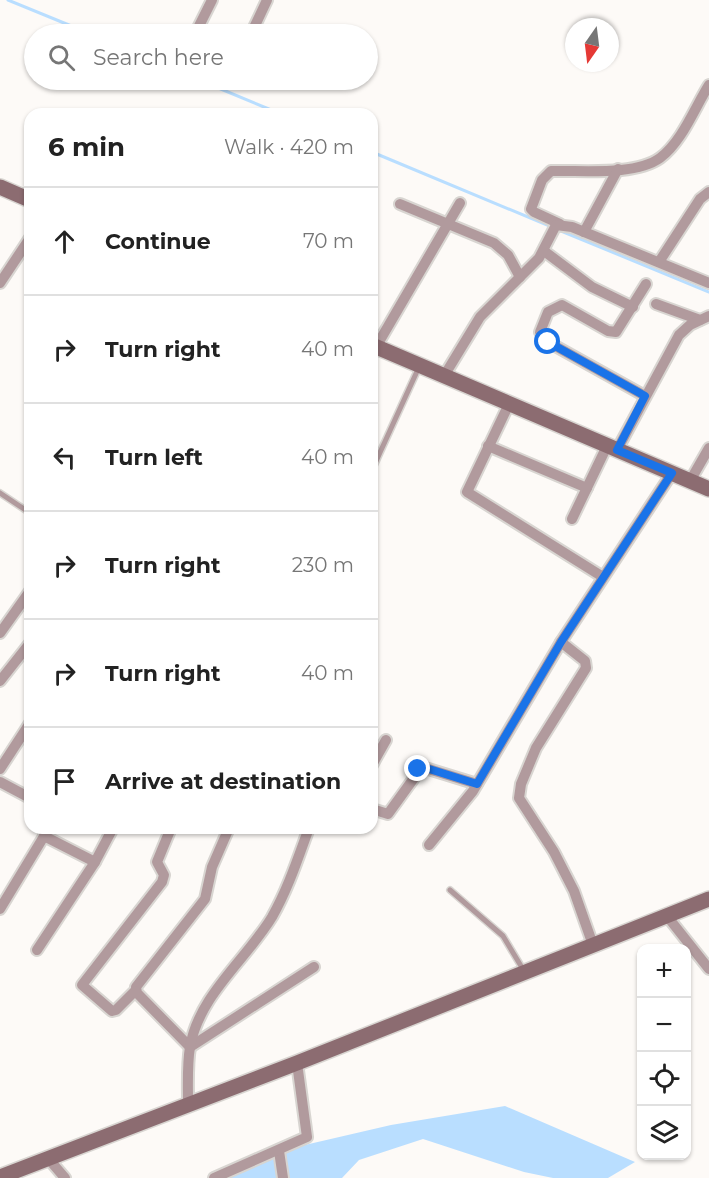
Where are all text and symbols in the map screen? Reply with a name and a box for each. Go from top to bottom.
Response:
north arrow [565,18,619,72]
search box [24,24,378,90]
icon: search [45,41,78,74]
text: Search here [93,44,224,71]
text: 6 min [48,131,125,163]
text: Walk · 420 m [224,135,354,159]
icon: ahead [48,225,81,258]
text: Continue [105,228,211,255]
text: 70 m [303,229,354,253]
route start [534,328,560,354]
icon: right [48,333,81,366]
text: Turn right [105,336,220,363]
text: 40 m [301,337,354,361]
icon: left [48,441,81,474]
text: Turn left [105,444,203,471]
text: 40 m [301,445,354,469]
icon: right [48,549,81,582]
text: Turn right [105,552,220,579]
text: 230 m [292,553,354,577]
icon: right [48,657,81,690]
text: Turn right [105,660,220,687]
text: 40 m [301,661,354,685]
route end [404,755,430,781]
icon: arrive [48,765,81,798]
text: Arrive at destination [105,768,341,795]
map controls [637,944,691,1160]
button: + [637,944,691,998]
button: − [637,998,691,1052]
button: locate [637,1052,691,1106]
button: layers [637,1106,691,1160]

